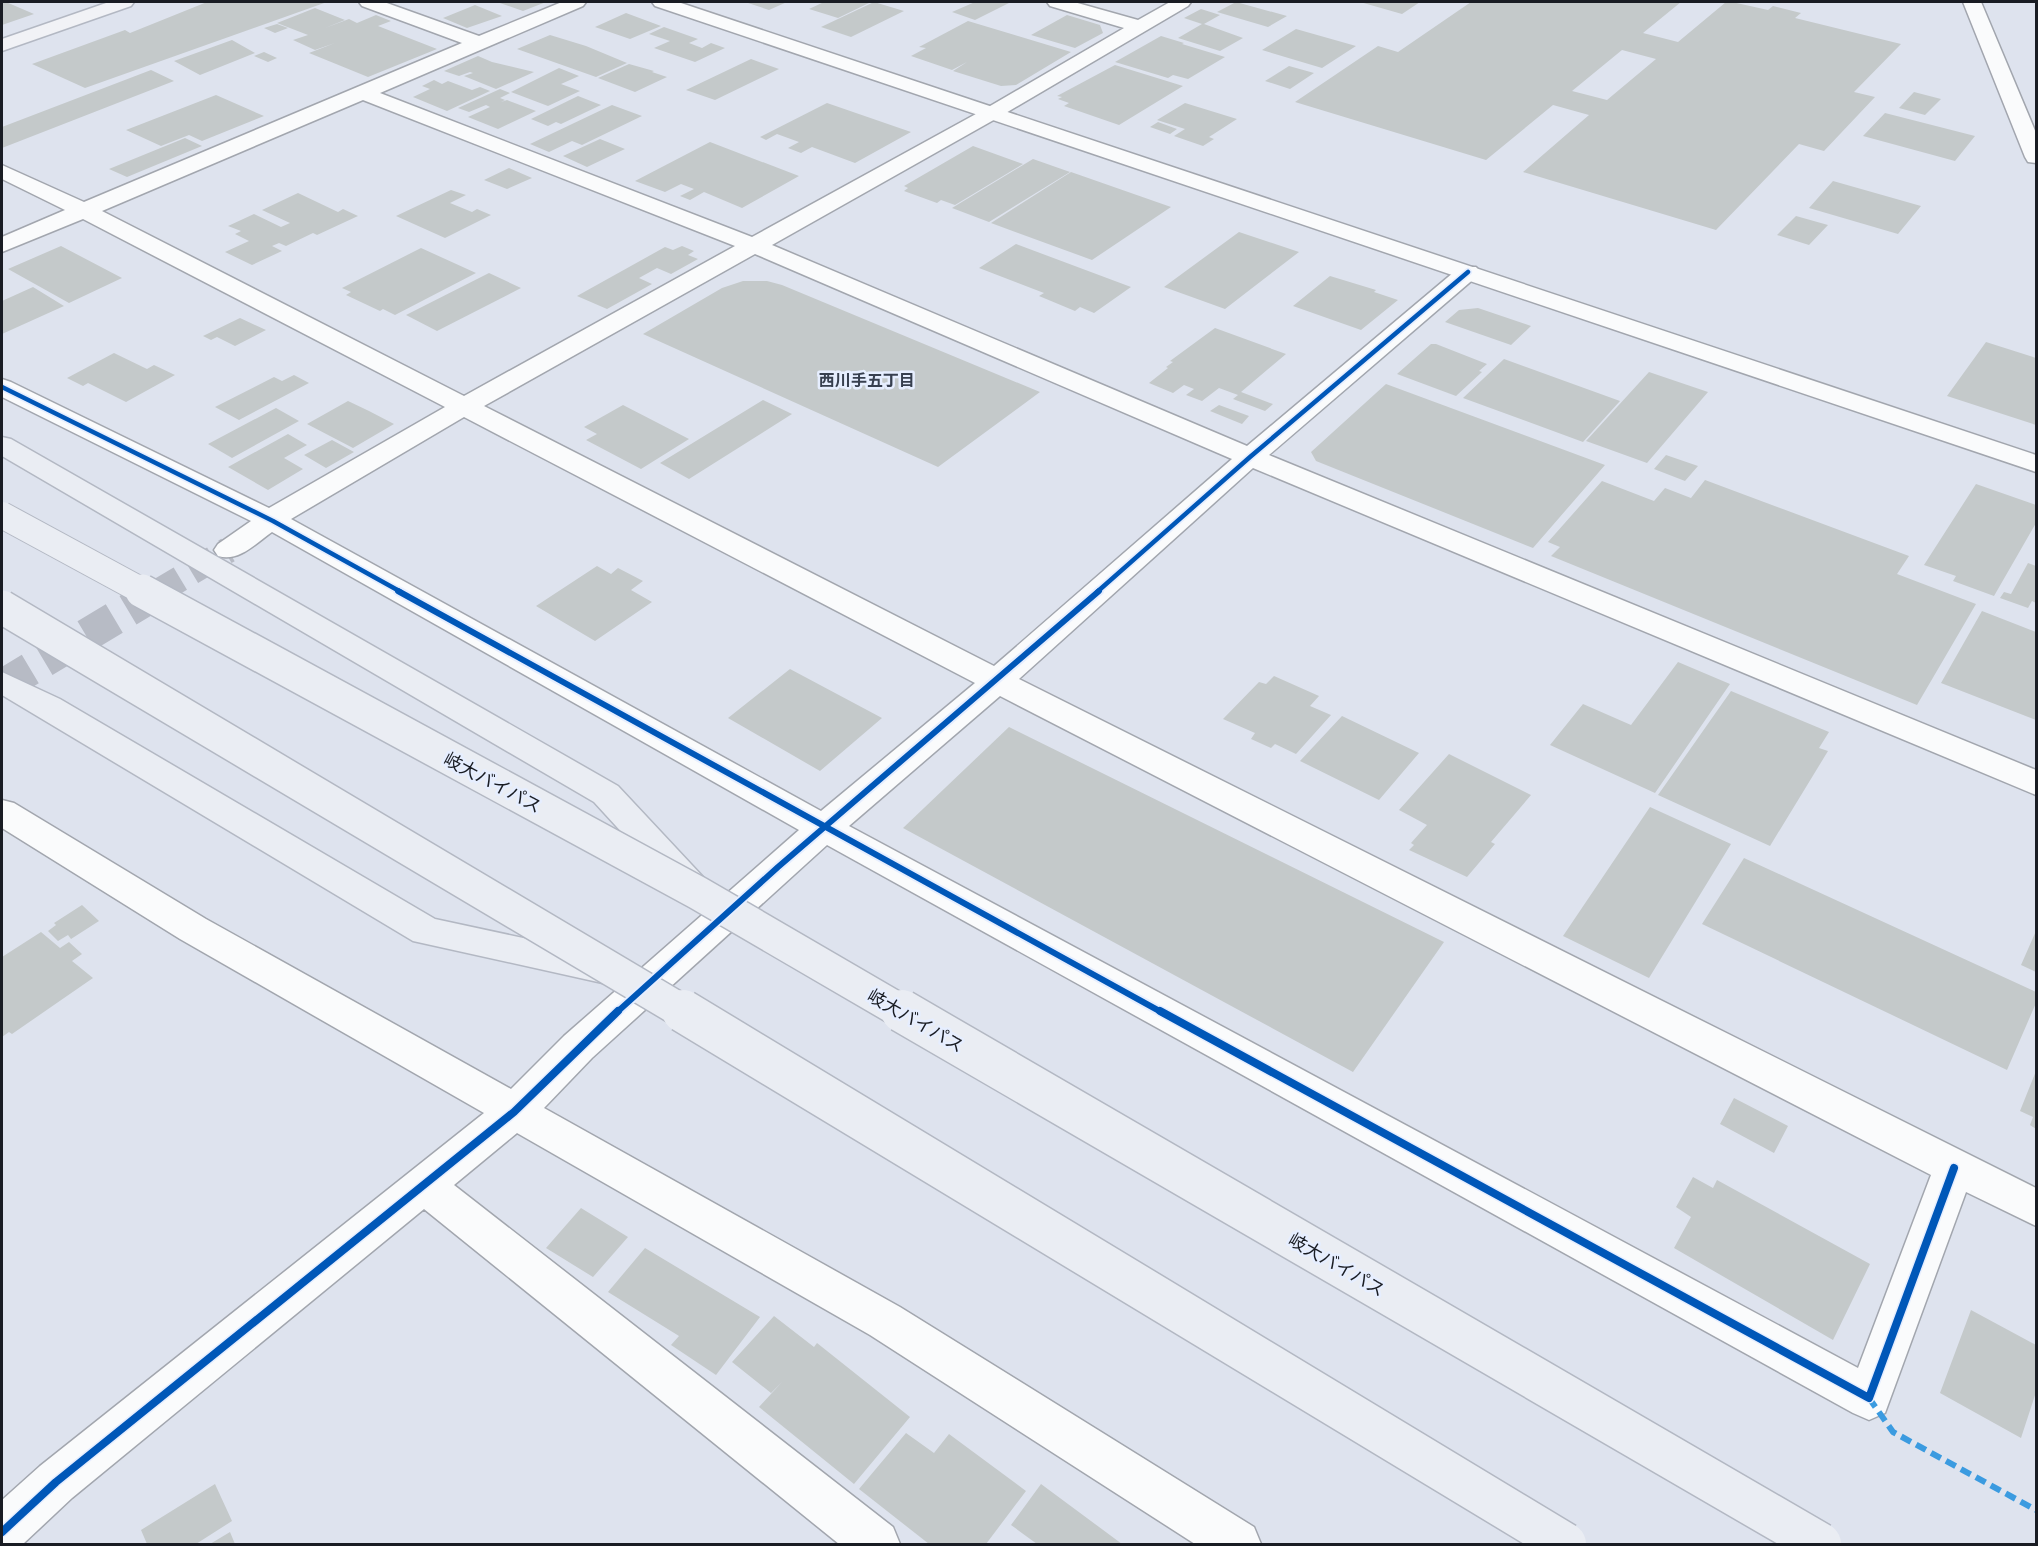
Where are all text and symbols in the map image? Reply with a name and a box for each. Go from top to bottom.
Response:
district label: 西川手五丁目 [819,370,915,389]
street label: 岐大バイパス [440,747,546,817]
street label: 岐大バイパス [864,984,968,1056]
street label: 岐大バイパス [1285,1228,1389,1300]

